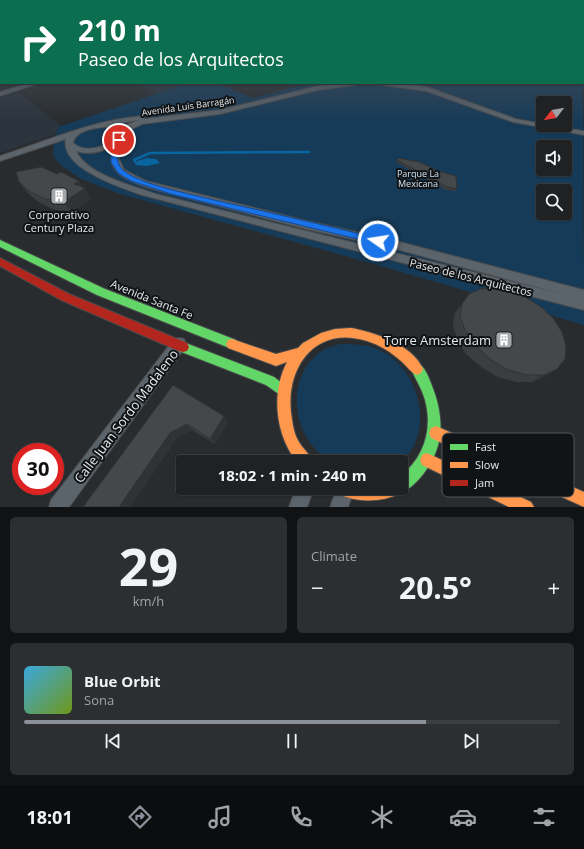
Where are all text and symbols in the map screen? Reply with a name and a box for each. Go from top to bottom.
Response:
text: 210 m [78,11,161,49]
icon: right [12,16,64,68]
text: Paseo de los Arquitectos [78,47,284,71]
street label: Avenida Luis Barragán [141,93,235,119]
north arrow [536,96,572,132]
map controls [536,96,572,220]
pin [102,123,136,157]
icon: arrive [108,129,130,151]
button: sound [536,140,572,176]
park label: Parque La Mexicana [397,167,439,190]
button: search [536,184,572,220]
building icon: Corporativo Century Plaza [49,186,69,206]
place label: Corporativo Century Plaza [24,207,94,235]
position arrow [357,220,399,262]
street label: Paseo de los Arquitectos [408,255,534,299]
street label: Avenida Santa Fe [109,276,195,322]
building icon: Torre Amsterdam [494,330,514,350]
place label: Torre Amsterdam [384,331,491,349]
street label: Calle Juan Sordo Madaleno [70,346,182,486]
legend [442,433,574,497]
text: Fast [475,439,496,454]
speed limit sign: 30 [12,443,64,495]
text: Slow [475,457,499,472]
text: 18:02 · 1 min · 240 m [218,465,366,485]
text: Jam [474,475,494,490]
text: 29 [119,530,178,601]
text: Climate [311,547,357,565]
text: 20.5° [399,567,472,608]
text: − [311,572,324,602]
text: + [547,572,560,602]
text: km/h [133,592,164,610]
text: Blue Orbit [84,671,161,691]
text: Sona [84,691,114,709]
icon: previous [102,730,124,752]
icon: pause [281,730,303,752]
icon: next [460,730,482,752]
icon: directions [126,803,154,831]
icon: music [206,803,234,831]
icon: phone [287,803,315,831]
icon: climate [368,803,396,831]
icon: car [449,803,477,831]
icon: filters [530,803,558,831]
text: 18:01 [26,805,73,829]

